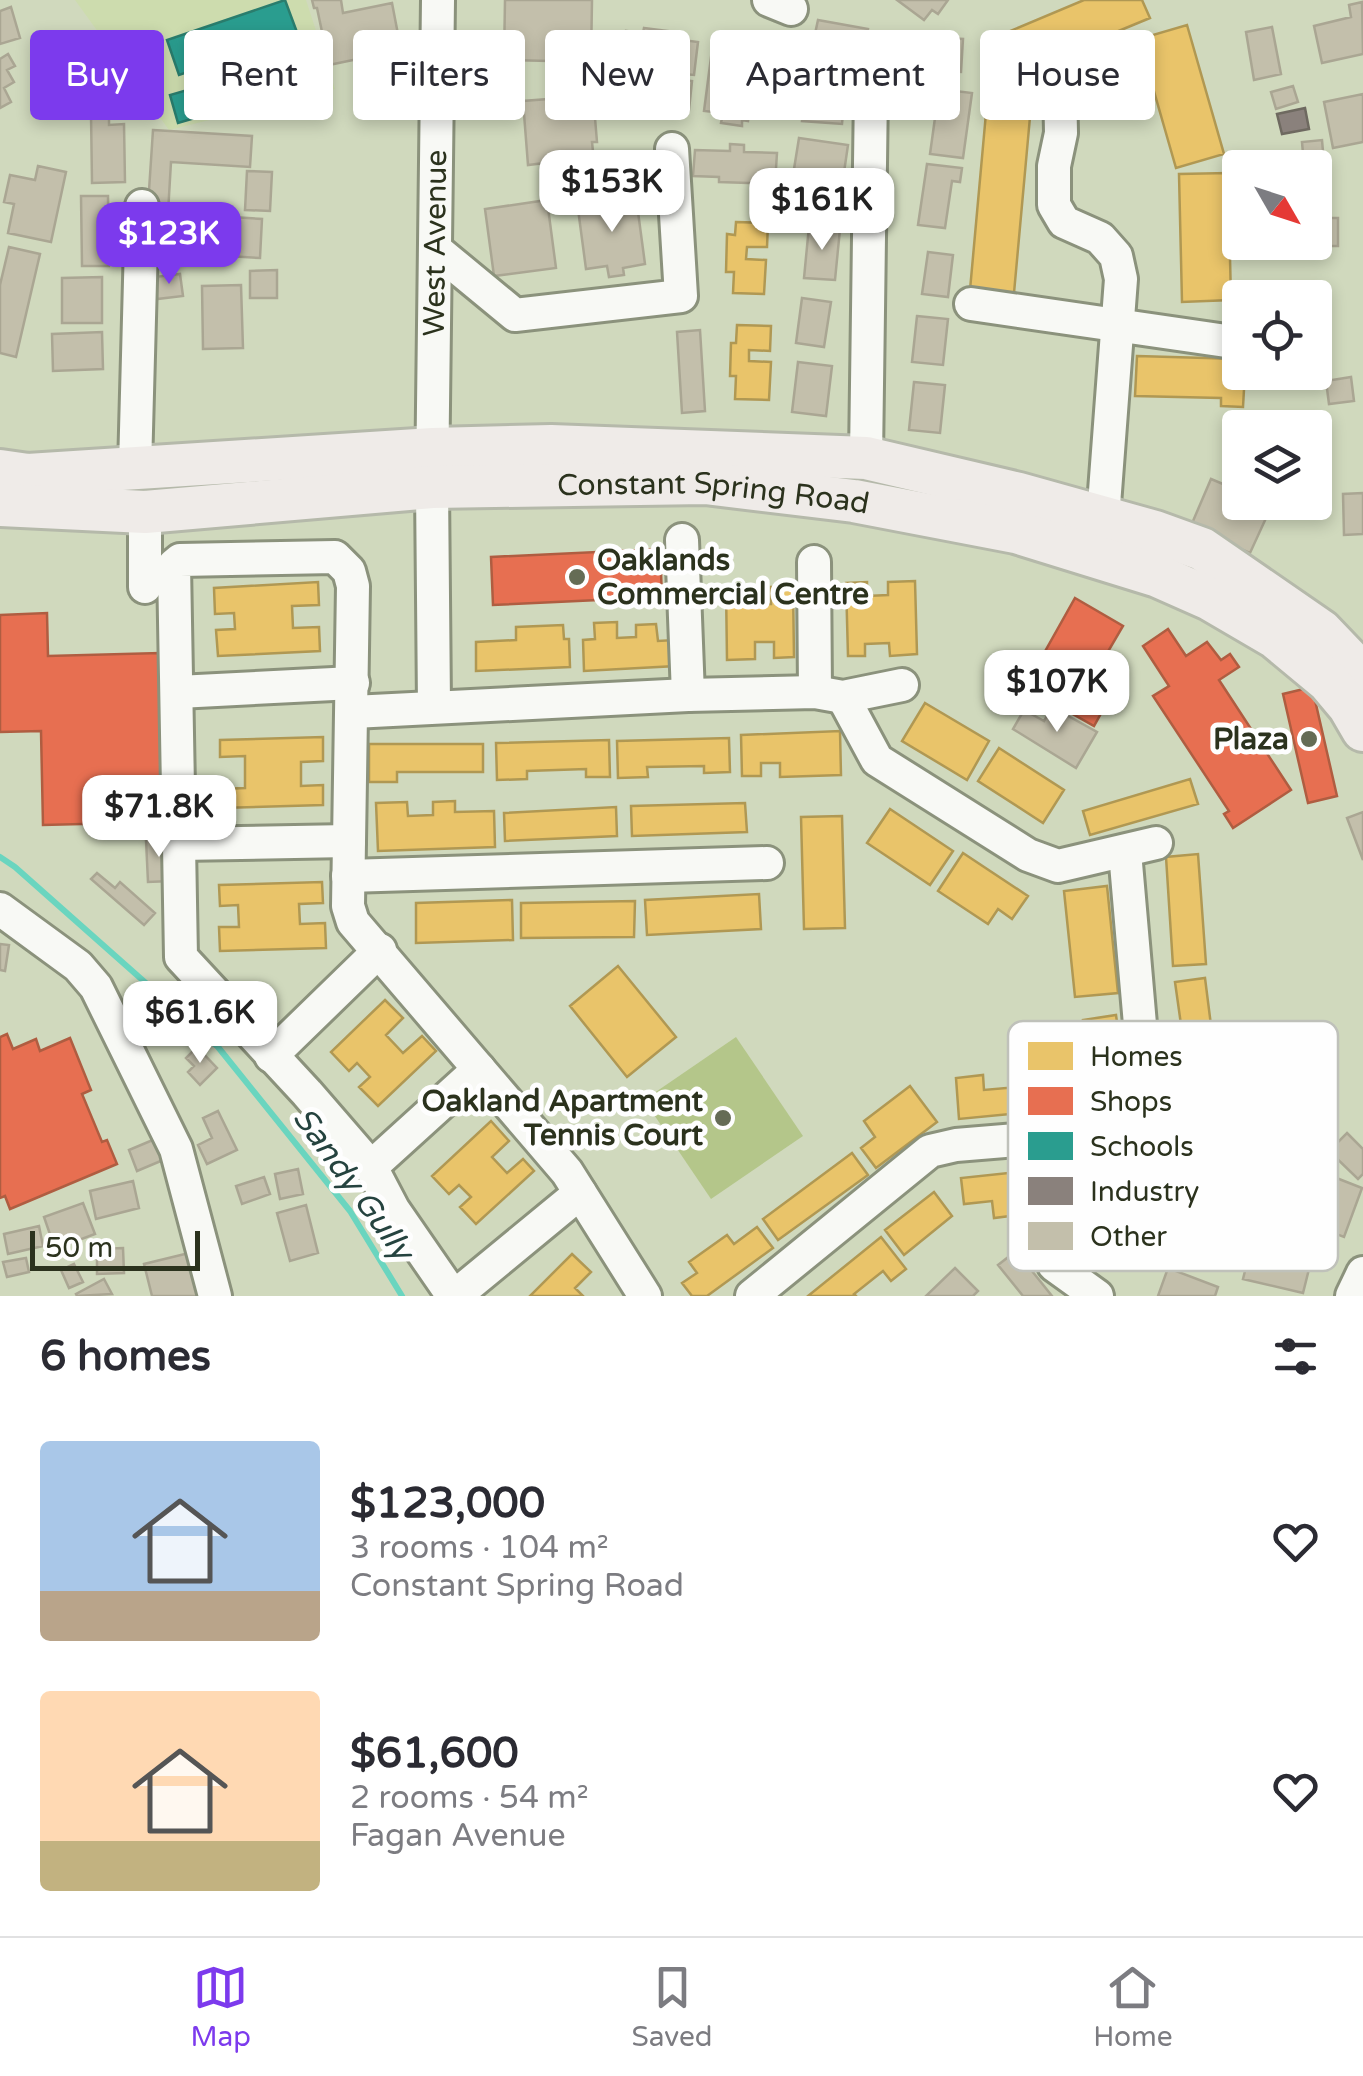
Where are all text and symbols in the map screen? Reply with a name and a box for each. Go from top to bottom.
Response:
chip: Buy [30,30,164,120]
chip: Rent [184,30,333,120]
chip: Filters [353,30,525,120]
chip: New [545,30,690,120]
chip: Apartment [710,30,960,120]
chip: House [980,30,1155,120]
street label: West Avenue [415,149,455,337]
pin: $153K [542,150,682,235]
north arrow [1222,150,1332,260]
map controls [1222,150,1332,520]
text: $153K [561,163,663,201]
pin: $161K [752,168,892,253]
text: $161K [771,181,873,219]
pin: $123K [99,202,239,287]
text: $123K [118,215,220,253]
button: locate [1222,280,1332,390]
button: layers [1222,410,1332,520]
street label: Constant Spring Road [557,464,873,522]
place label: Oaklands Commercial Centre [597,542,869,613]
marker: Oaklands Commercial Centre [566,566,588,588]
pin: $107K [987,650,1127,735]
text: $107K [1006,663,1108,701]
place label: Plaza [1213,721,1289,758]
marker: Plaza [1298,728,1320,750]
pin: $71.8K [78,775,240,860]
text: $71.8K [104,788,214,826]
pin: $61.6K [119,981,281,1066]
text: $61.6K [145,994,255,1032]
legend [1008,1021,1338,1271]
text: Homes [1090,1040,1183,1074]
place label: Oakland Apartment Tennis Court [422,1083,704,1154]
text: Shops [1090,1085,1172,1119]
water label: Sandy Gully [285,1100,423,1271]
marker: Oakland Apartment Tennis Court [712,1107,734,1129]
text: Schools [1090,1130,1194,1164]
text: Industry [1090,1175,1199,1209]
text: Other [1090,1220,1167,1254]
scale bar [30,1226,200,1270]
text: 50 m [45,1231,113,1265]
icon: filters [1268,1329,1323,1384]
text: 6 homes [40,1331,211,1382]
text: $123,000 [350,1478,545,1529]
icon: home [120,1481,240,1601]
icon: heart [1268,1514,1323,1569]
text: 3 rooms · 104 m² [350,1529,609,1567]
text: Constant Spring Road [350,1567,684,1605]
text: $61,600 [350,1728,519,1779]
icon: home [120,1731,240,1851]
icon: heart [1268,1764,1323,1819]
text: 2 rooms · 54 m² [350,1779,589,1817]
text: Fagan Avenue [350,1817,566,1855]
tab: Map [190,1960,251,2054]
tab: Saved [632,1960,713,2054]
tab: Home [1093,1960,1173,2054]

